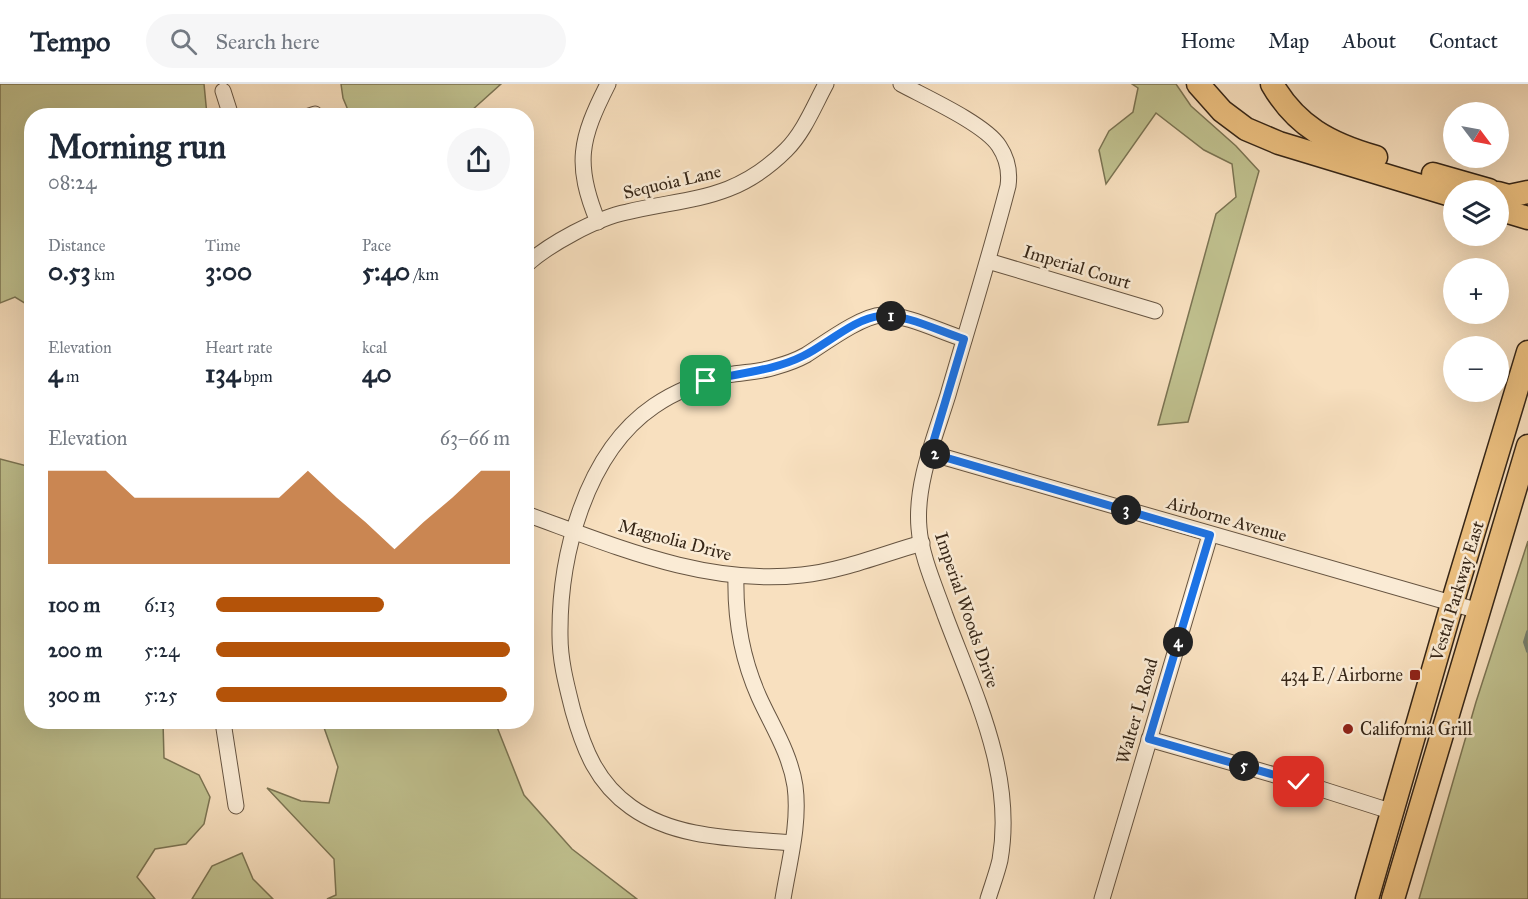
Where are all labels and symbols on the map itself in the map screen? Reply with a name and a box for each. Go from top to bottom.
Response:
north arrow [1443,102,1509,168]
street label: Sequoia Lane [621,160,723,205]
street label: Imperial Court [1020,240,1134,294]
pin: 1 [876,301,906,331]
pin [680,355,731,406]
pin: 2 [920,439,950,469]
street label: Airborne Avenue [1164,491,1289,547]
pin: 3 [1111,495,1141,525]
street label: Magnolia Drive [616,514,734,567]
street label: Vestal Parkway East [1425,518,1489,665]
street label: Imperial Woods Drive [930,529,1004,691]
pin: 4 [1163,627,1193,657]
street label: Walter L Road [1111,656,1163,766]
place label: 434 E / Airborne [1281,664,1403,686]
marker: 434 E / Airborne [1408,668,1422,682]
place label: California Grill [1360,718,1472,740]
marker: California Grill [1341,722,1355,736]
pin: 5 [1229,751,1259,781]
pin [1273,756,1324,807]

